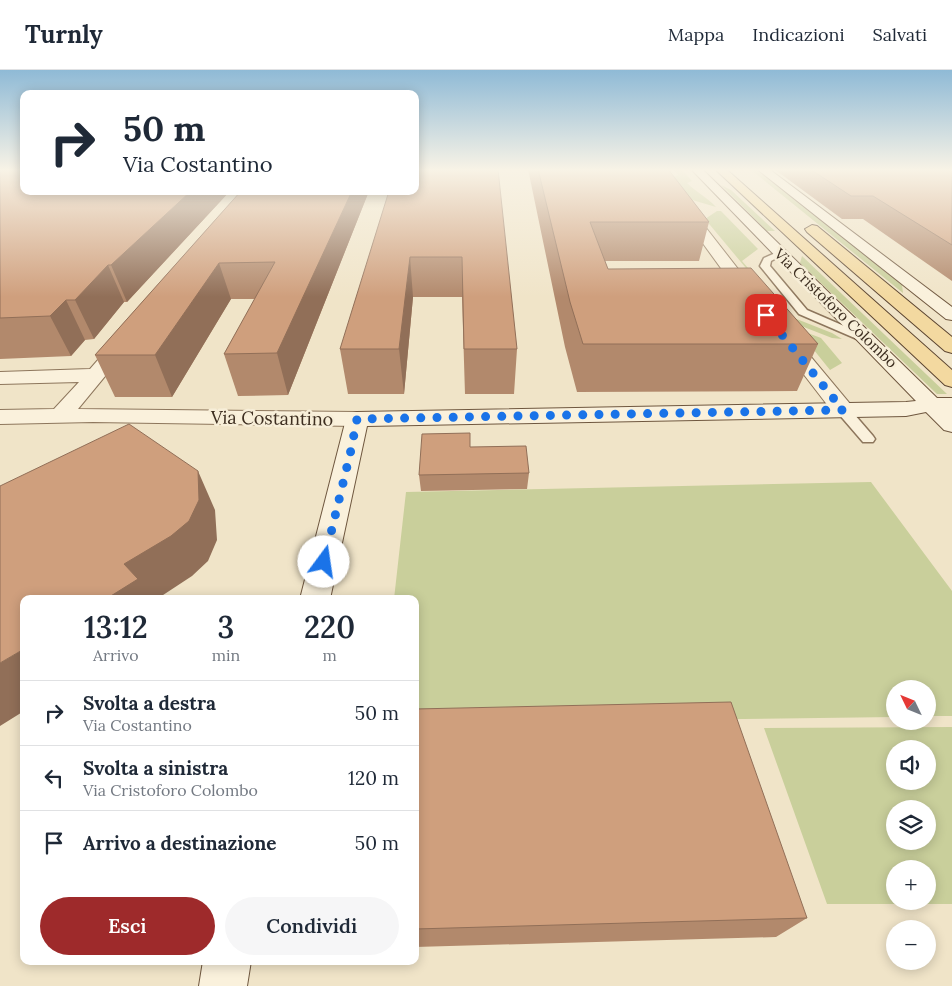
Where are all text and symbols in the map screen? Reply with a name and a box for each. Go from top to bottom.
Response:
text: Turnly [25,19,103,50]
text: Mappa [668,23,724,46]
text: Indicazioni [752,23,845,46]
text: Salvati [873,23,927,46]
text: 50 m [123,106,206,151]
icon: right [40,110,105,175]
text: Via Costantino [123,150,273,178]
street label: Via Cristoforo Colombo [770,243,902,372]
pin [745,294,787,336]
icon: arrive [752,301,780,329]
street label: Via Costantino [210,405,333,431]
position arrow [297,535,349,587]
text: 13:12 [84,608,148,646]
text: 3 [218,608,234,646]
text: 220 [304,608,355,646]
text: Arrivo [93,645,139,665]
text: min [212,645,240,665]
text: m [322,645,337,665]
north arrow [886,680,936,730]
map controls [886,680,936,970]
text: Svolta a destra [83,691,216,715]
icon: right [40,699,68,727]
text: 50 m [355,701,399,725]
text: Via Costantino [83,715,192,735]
button: sound [886,740,936,790]
text: Svolta a sinistra [83,756,228,780]
icon: left [40,764,68,792]
text: 120 m [348,766,399,790]
text: Via Cristoforo Colombo [83,780,258,800]
button: layers [886,800,936,850]
icon: arrive [40,829,68,857]
text: Arrivo a destinazione [83,831,277,855]
text: 50 m [355,831,399,855]
button: + [886,860,936,910]
button: Esci [40,897,215,955]
button: Condividi [225,897,399,955]
button: − [886,920,936,970]

